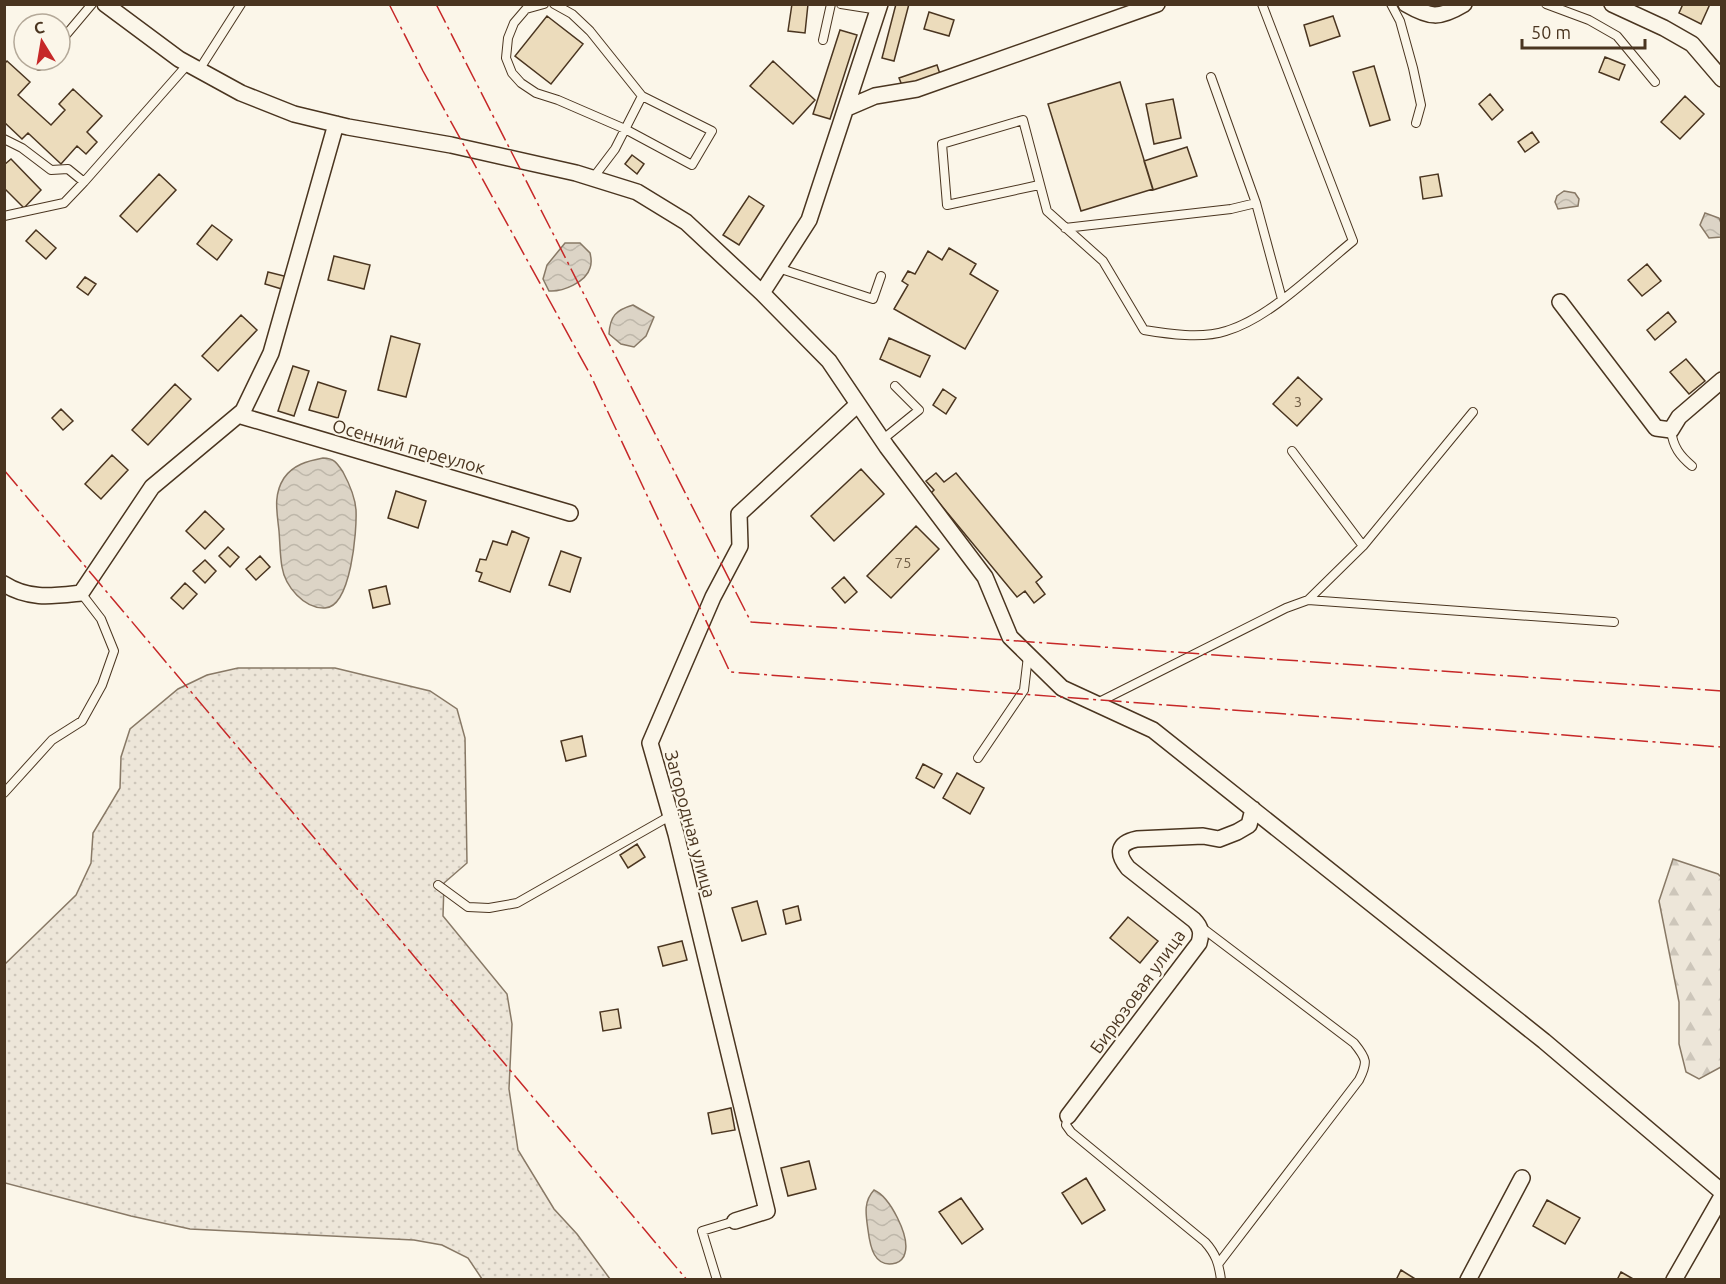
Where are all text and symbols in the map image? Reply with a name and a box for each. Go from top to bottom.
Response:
north arrow [12,12,72,72]
scale bar [1522,12,1645,50]
text: С [32,17,46,37]
text: 50 m [1531,22,1571,42]
house number: 3 [1294,393,1302,410]
street label: Осенний переулок [330,415,488,477]
house number: 75 [895,554,911,571]
street label: Загородная улица [662,748,720,900]
street label: Бирюзовая улица [1085,925,1189,1057]

